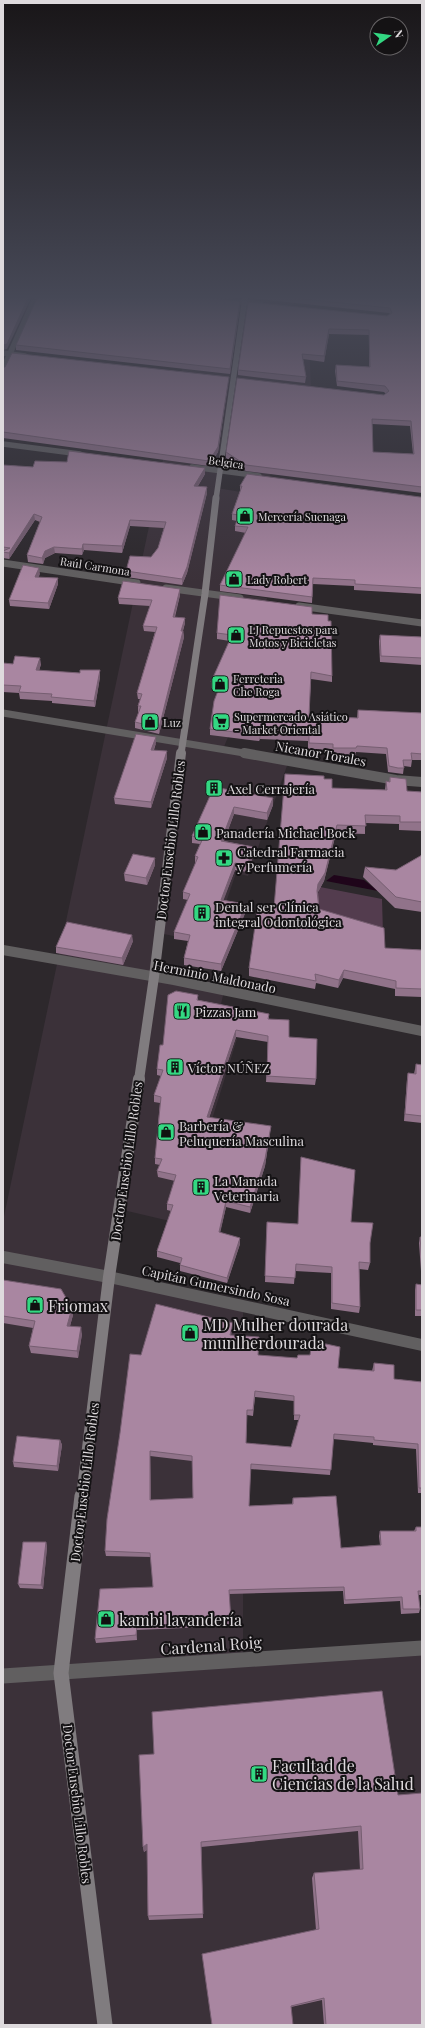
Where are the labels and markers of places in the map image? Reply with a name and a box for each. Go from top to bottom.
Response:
shop icon: Mercería Suenaga [235,506,255,526]
place label: Mercería Suenaga [258,509,346,524]
shop icon: Lady Robert [224,569,244,589]
place label: Lady Robert [247,572,307,587]
place label: LJ Repuestos para Motos y Bicicletas [249,622,338,650]
shop icon: LJ Repuestos para Motos y Bicicletas [226,625,246,645]
place label: Ferreteria Che Roga [233,671,283,699]
shop icon: Ferreteria Che Roga [210,674,230,694]
place label: Supermercado Asiático - Market Oriental [234,709,348,737]
shop icon: Luz [140,712,160,732]
supermarket icon: Supermercado Asiático - Market Oriental [211,712,231,732]
place label: Luz [163,715,181,730]
building icon: Axel Cerrajería [204,778,224,798]
place label: Axel Cerrajería [226,780,315,797]
shop icon: Panadería Michael Bock [193,822,213,842]
place label: Panadería Michael Bock [216,824,356,841]
place label: Catedral Farmacia y Perfumería [236,843,345,875]
pharmacy icon: Catedral Farmacia y Perfumería [214,848,234,868]
place label: Dental ser Clínica integral Odontológica [215,898,342,930]
building icon: Dental ser Clínica integral Odontológica [192,903,212,923]
restaurant icon: Pizzas Jam [172,1001,192,1021]
place label: Pizzas Jam [195,1003,257,1020]
building icon: Víctor NÚÑEZ [165,1057,185,1077]
place label: Víctor NÚÑEZ [187,1059,270,1076]
place label: Barbería & Peluquería Masculina [179,1117,305,1149]
shop icon: Barbería & Peluquería Masculina [156,1122,176,1142]
place label: La Manada Veterinaria [213,1172,280,1204]
building icon: La Manada Veterinaria [191,1177,211,1197]
shop icon: Friomax [25,1295,45,1315]
place label: Friomax [48,1295,109,1316]
place label: MD Mulher dourada munlherdourada [203,1314,348,1353]
shop icon: MD Mulher dourada munlherdourada [180,1323,200,1343]
shop icon: kambi lavandería [96,1609,116,1629]
place label: kambi lavandería [119,1609,242,1630]
place label: Facultad de Ciencias de la Salud [272,1755,414,1794]
building icon: Facultad de Ciencias de la Salud [249,1764,269,1784]

